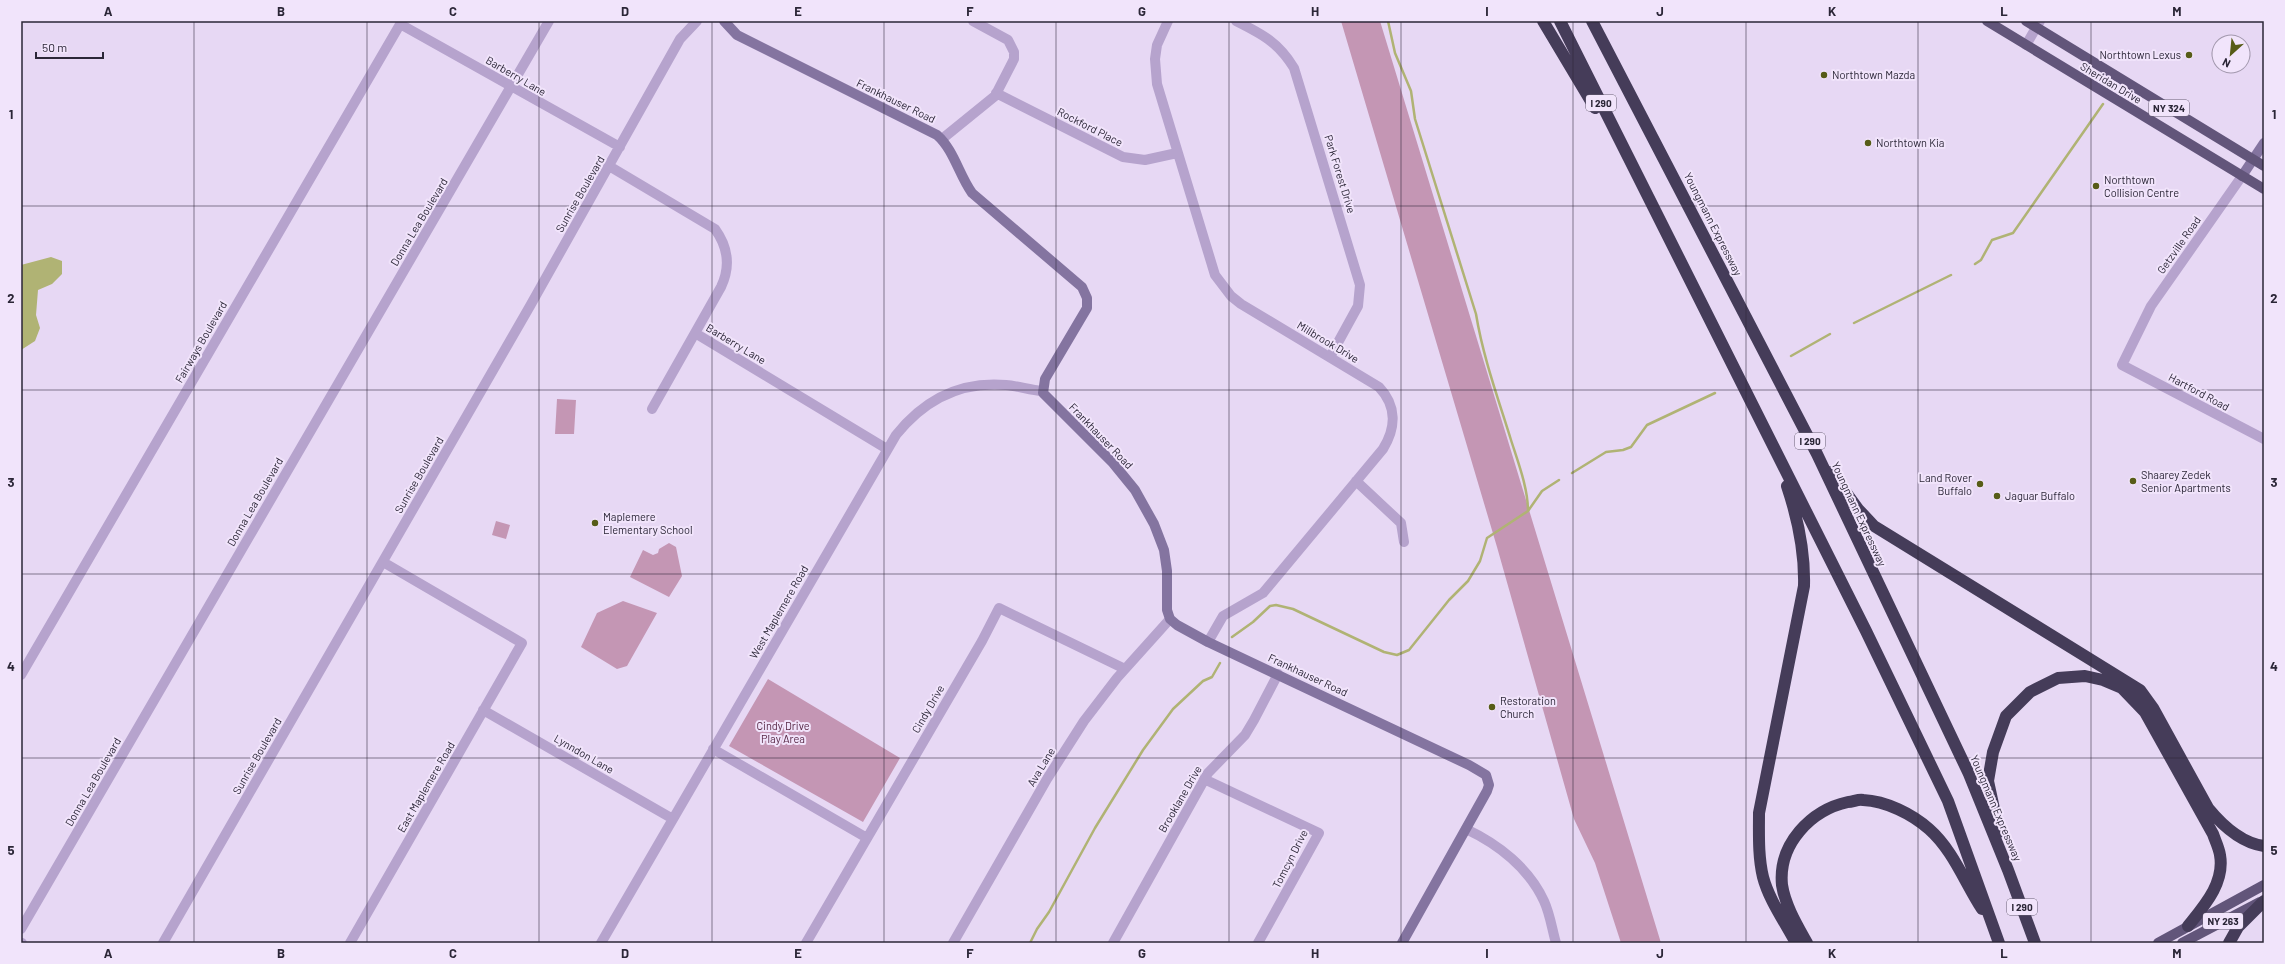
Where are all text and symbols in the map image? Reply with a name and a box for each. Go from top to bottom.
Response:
text: A [104,3,113,19]
text: B [277,3,285,19]
text: C [449,3,457,19]
text: D [621,3,629,19]
text: E [794,3,802,19]
text: F [966,3,974,19]
text: G [1138,3,1146,19]
text: H [1311,3,1319,19]
text: I [1485,3,1489,19]
text: J [1656,3,1664,19]
text: K [1828,3,1836,19]
text: L [2000,3,2008,19]
text: M [2172,3,2182,19]
scale bar [36,34,103,60]
north arrow [2211,34,2251,74]
text: 50 m [42,40,67,54]
place label: Northtown Lexus [2099,48,2181,61]
marker: Northtown Lexus [2184,50,2194,60]
street label: Barberry Lane [484,53,549,98]
text: N [2220,56,2232,71]
street label: Sheridan Drive [2078,59,2144,106]
place label: Northtown Mazda [1832,68,1915,81]
marker: Northtown Mazda [1819,70,1829,80]
street label: Frankhauser Road [855,76,938,125]
road number: I 290 [1586,95,1616,111]
road number: NY 324 [2149,100,2189,116]
street label: Rockford Place [1055,104,1125,149]
text: 1 [9,106,13,122]
text: 1 [2272,106,2276,122]
street label: Park Forest Drive [1322,133,1359,215]
place label: Northtown Kia [1876,136,1944,149]
marker: Northtown Kia [1863,138,1873,148]
street label: Sunrise Boulevard [552,153,607,234]
street label: Youngmann Expressway [1682,170,1745,278]
place label: Northtown Collision Centre [2104,173,2179,199]
street label: Donna Lea Boulevard [387,176,450,268]
marker: Northtown Collision Centre [2091,181,2101,191]
street label: Getzville Road [2154,214,2203,276]
text: 2 [7,290,15,306]
text: 2 [2270,290,2278,306]
street label: Fairways Boulevard [172,299,229,385]
street label: Millbrook Drive [1295,318,1362,365]
street label: Barberry Lane [704,321,769,367]
street label: Hartford Road [2167,370,2232,413]
street label: Frankhauser Road [1067,400,1136,471]
road number: I 290 [1795,433,1825,449]
street label: Sunrise Boulevard [391,434,446,515]
street label: Donna Lea Boulevard [224,455,285,548]
street label: Youngmann Expressway [1829,459,1889,568]
place label: Shaarey Zedek Senior Apartments [2141,468,2231,494]
place label: Land Rover Buffalo [1919,471,1972,497]
text: 3 [7,474,15,490]
text: 3 [2270,474,2278,490]
marker: Shaarey Zedek Senior Apartments [2128,476,2138,486]
marker: Land Rover Buffalo [1975,479,1985,489]
place label: Jaguar Buffalo [2005,489,2075,502]
marker: Jaguar Buffalo [1992,491,2002,501]
place label: Maplemere Elementary School [603,510,693,536]
marker: Maplemere Elementary School [590,518,600,528]
street label: West Maplemere Road [747,563,811,661]
street label: Frankhauser Road [1266,650,1350,699]
text: 4 [7,658,15,674]
text: 4 [2270,658,2278,674]
street label: Cindy Drive [909,682,947,735]
place label: Restoration Church [1500,694,1556,720]
marker: Restoration Church [1487,702,1497,712]
street label: Sunrise Boulevard [229,715,284,796]
park label: Cindy Drive Play Area [756,719,810,745]
street label: Lynndon Lane [552,731,616,776]
street label: Donna Lea Boulevard [62,735,123,828]
street label: East Maplemere Road [394,739,457,835]
street label: Ava Lane [1024,745,1057,788]
street label: Youngmann Expressway [1968,753,2025,863]
street label: Brooklane Drive [1155,763,1204,834]
street label: Tomcyn Drive [1269,827,1310,890]
text: 5 [7,842,15,858]
text: 5 [2270,842,2278,858]
road number: I 290 [2007,899,2037,915]
road number: NY 263 [2203,913,2243,929]
text: A [104,945,113,961]
text: B [277,945,285,961]
text: C [449,945,457,961]
text: D [621,945,629,961]
text: E [794,945,802,961]
text: F [966,945,974,961]
text: G [1138,945,1146,961]
text: H [1311,945,1319,961]
text: I [1485,945,1489,961]
text: J [1656,945,1664,961]
text: K [1828,945,1836,961]
text: L [2000,945,2008,961]
text: M [2172,945,2182,961]

